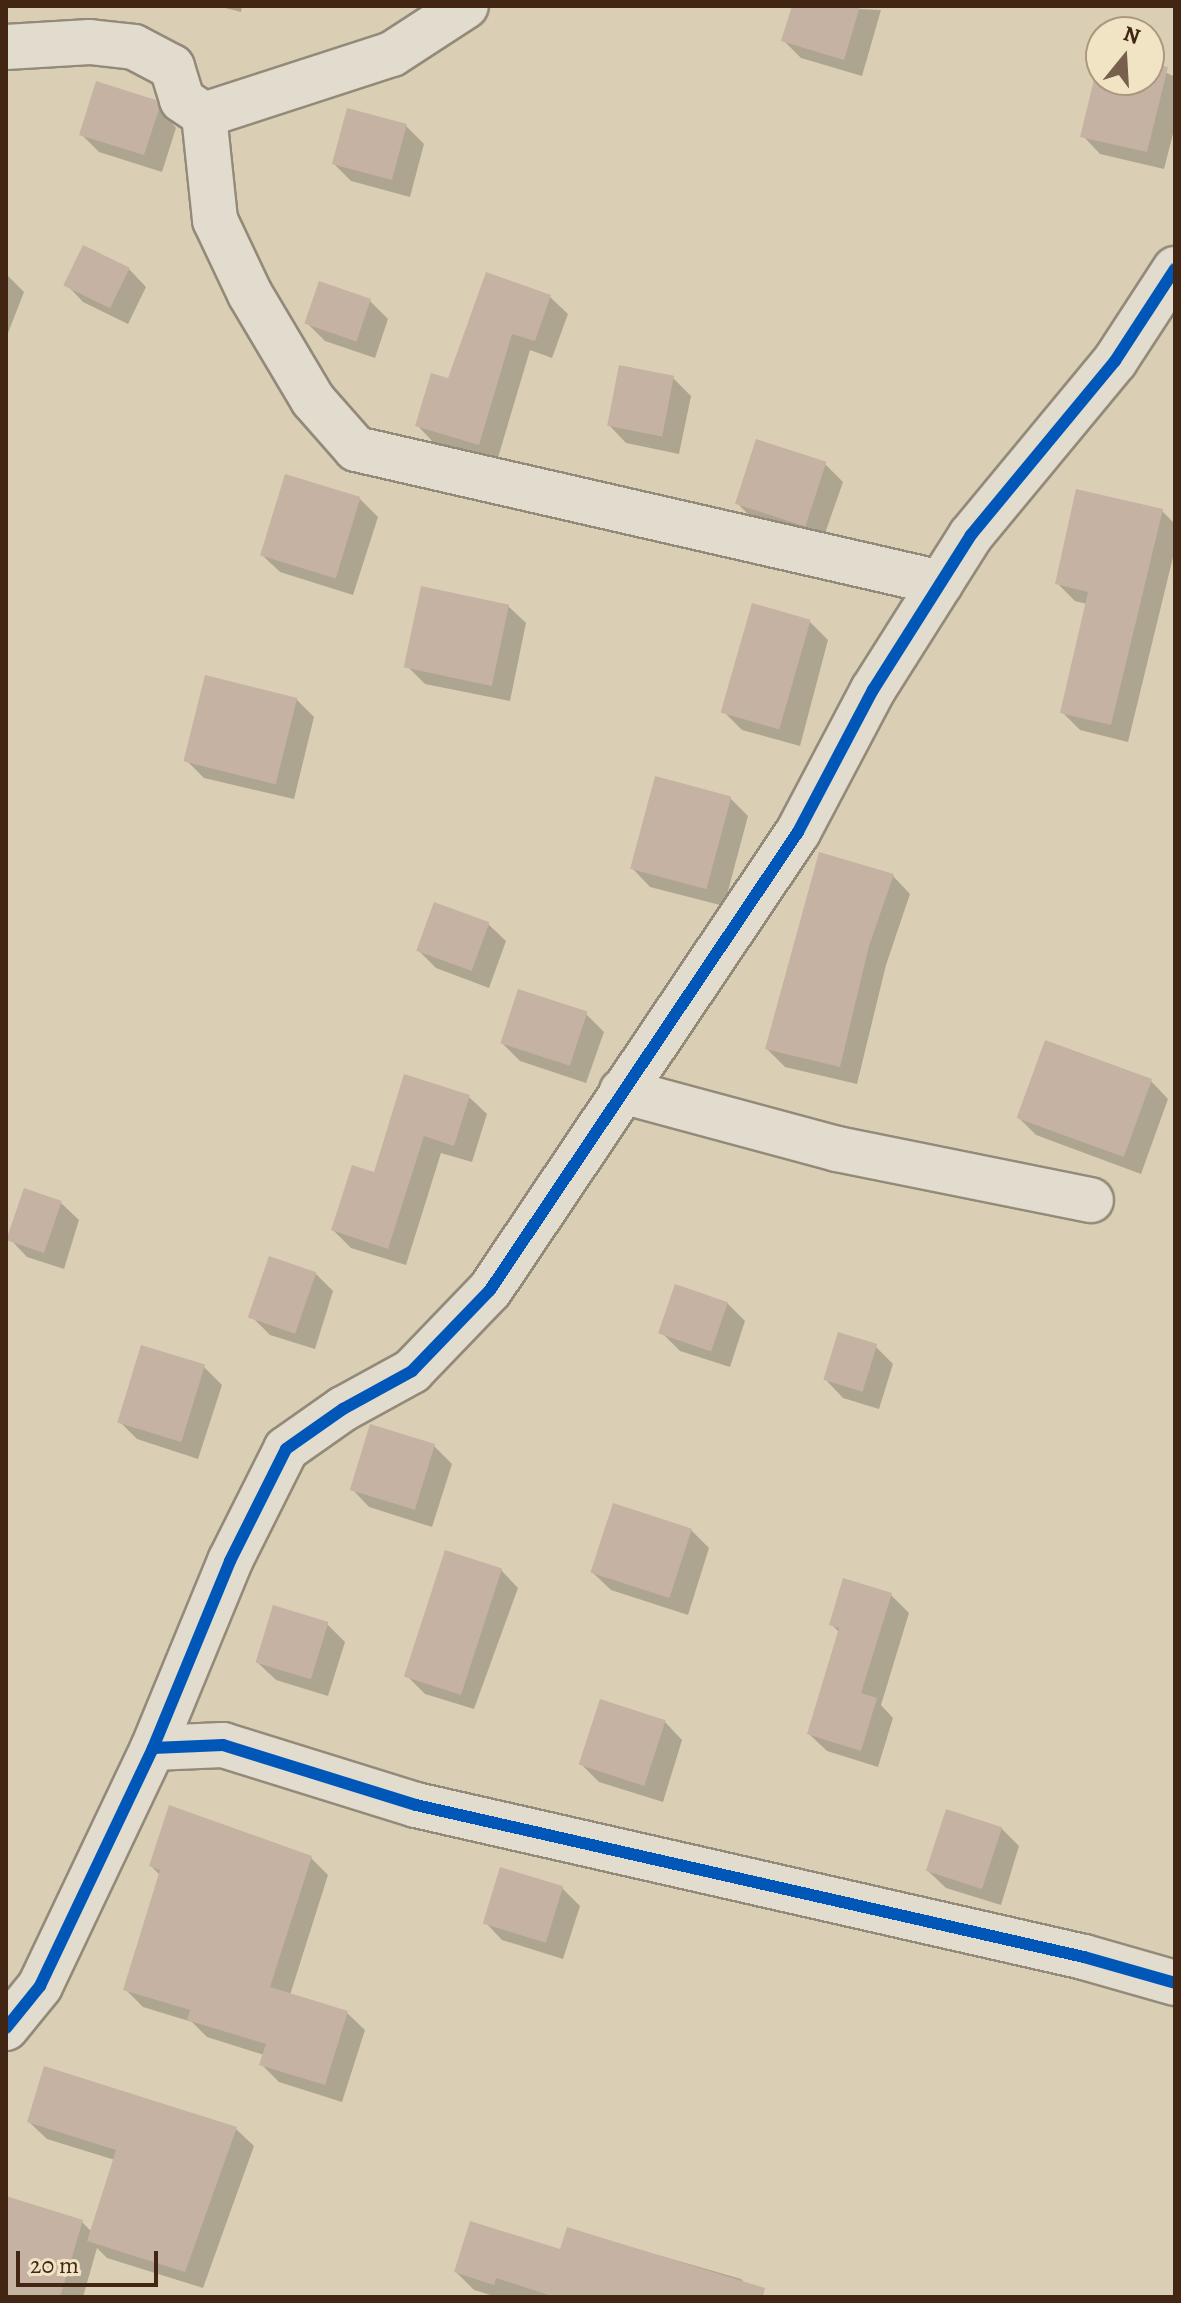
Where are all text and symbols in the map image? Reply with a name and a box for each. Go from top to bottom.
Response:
north arrow [1085,16,1165,96]
text: N [1120,18,1144,52]
scale bar [20,2235,162,2285]
text: 20 m [30,2249,79,2281]

